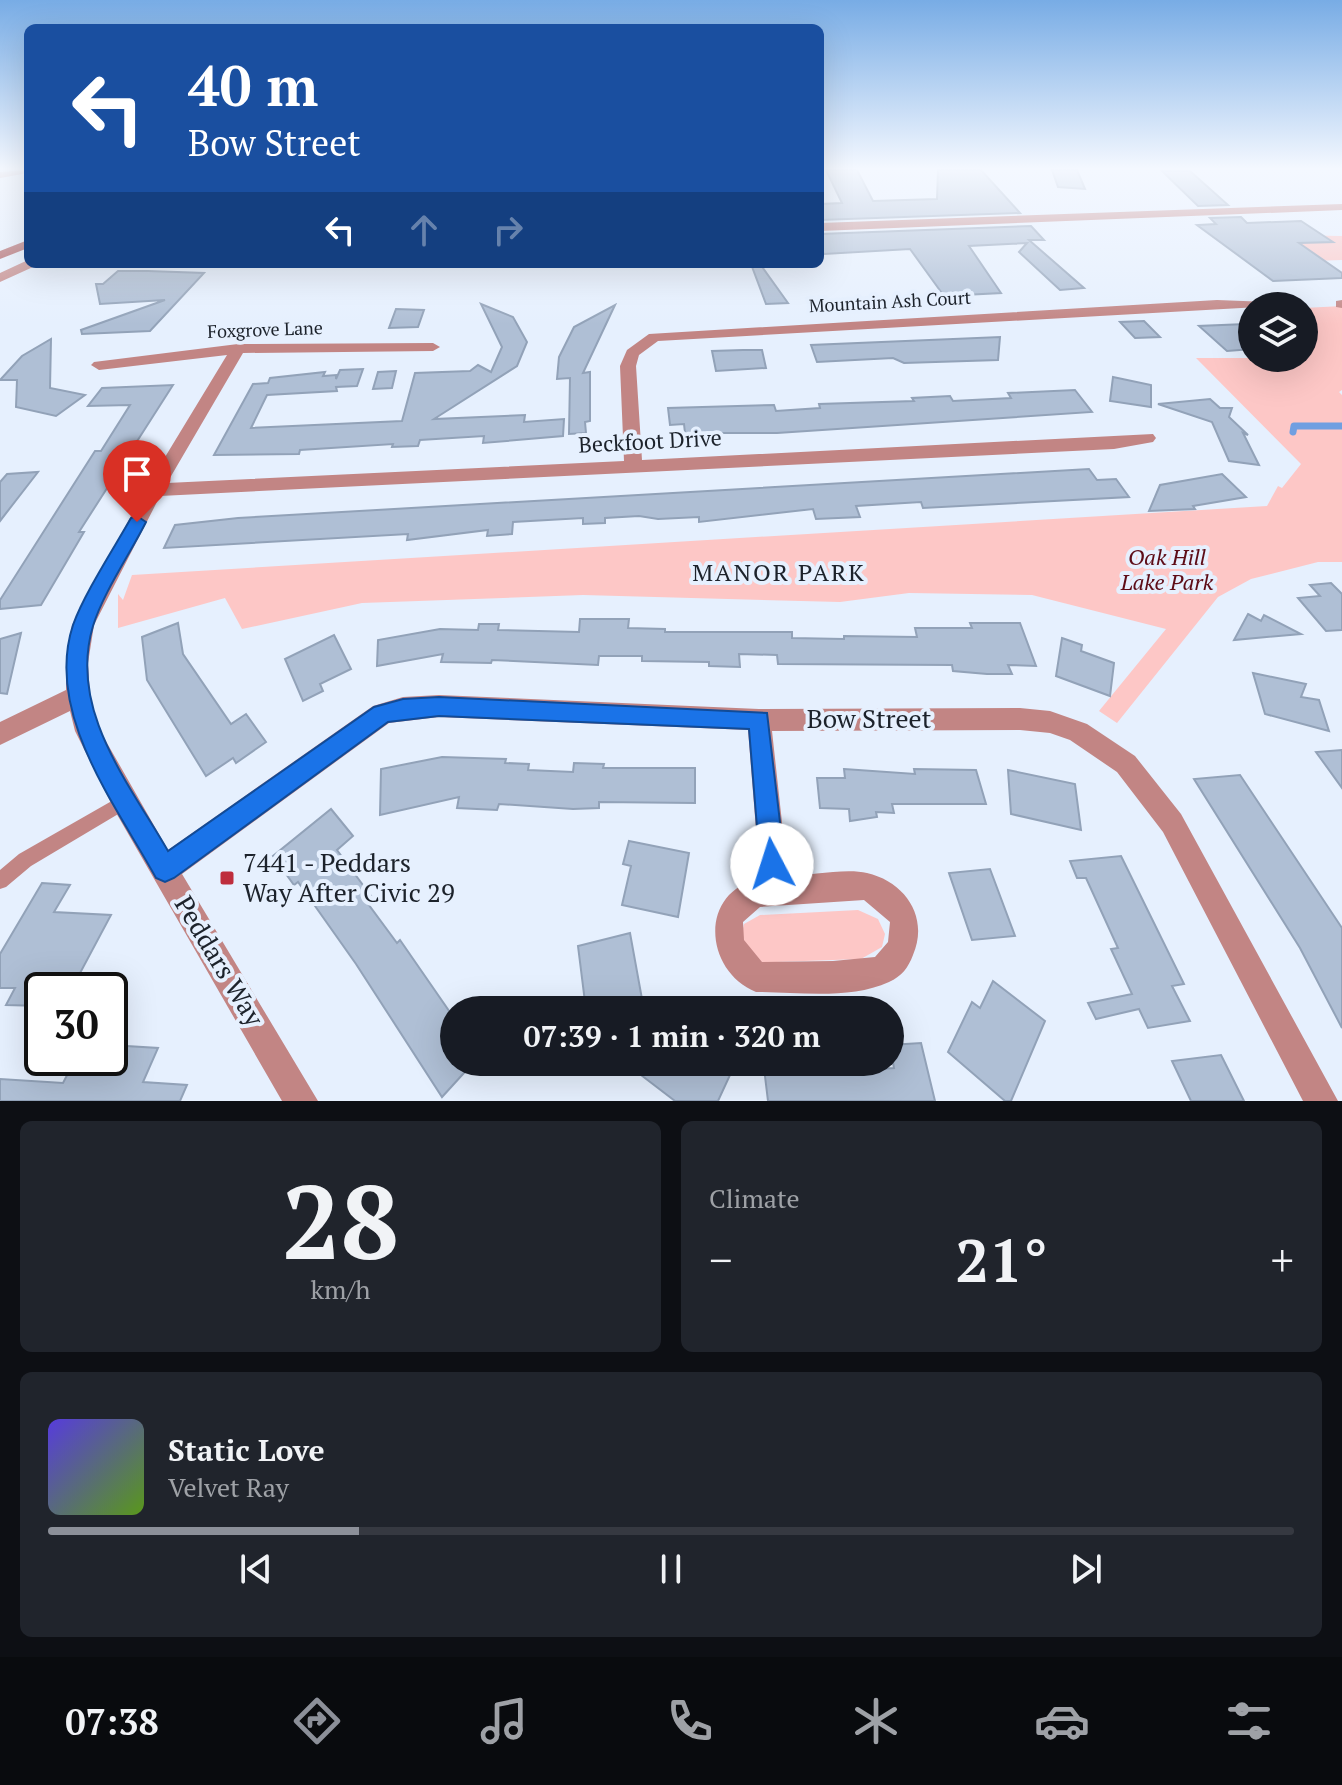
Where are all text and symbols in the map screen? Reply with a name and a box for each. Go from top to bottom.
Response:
text: 40 m [188,48,318,122]
icon: left [56,56,160,160]
text: Bow Street [188,119,361,166]
icon: left [318,208,362,252]
icon: ahead [402,208,446,252]
icon: right [486,208,530,252]
street label: Mountain Ash Court [808,285,972,317]
map controls [1238,292,1318,372]
button: layers [1238,292,1318,372]
street label: Foxgrove Lane [207,315,323,343]
street label: Beckfoot Drive [578,422,722,459]
pin [103,440,171,522]
icon: arrive [115,452,159,496]
park label: Oak Hill Lake Park [1120,542,1214,596]
district label: MANOR PARK [692,556,866,588]
street label: Bow Street [807,701,932,735]
position arrow [730,822,814,906]
place label: 7441 - Peddars Way After Civic 29 [243,845,455,909]
marker: 7441 - Peddars Way After Civic 29 [218,869,236,887]
street label: Peddars Way [168,889,273,1033]
speed limit sign: 30 [24,972,128,1076]
text: 07:39 · 1 min · 320 m [524,1016,820,1056]
text: 28 [282,1151,399,1289]
text: Climate [709,1181,800,1215]
text: 21° [955,1220,1048,1299]
text: − [709,1230,732,1289]
text: + [1271,1230,1294,1289]
text: km/h [310,1272,371,1306]
text: Static Love [168,1430,325,1470]
text: Velvet Ray [168,1470,289,1504]
icon: previous [234,1547,278,1591]
icon: pause [649,1547,693,1591]
icon: next [1064,1547,1108,1591]
icon: directions [289,1693,345,1749]
icon: music [476,1693,532,1749]
icon: phone [662,1693,718,1749]
icon: climate [848,1693,904,1749]
icon: car [1034,1693,1090,1749]
icon: filters [1221,1693,1277,1749]
text: 07:38 [65,1698,159,1745]

